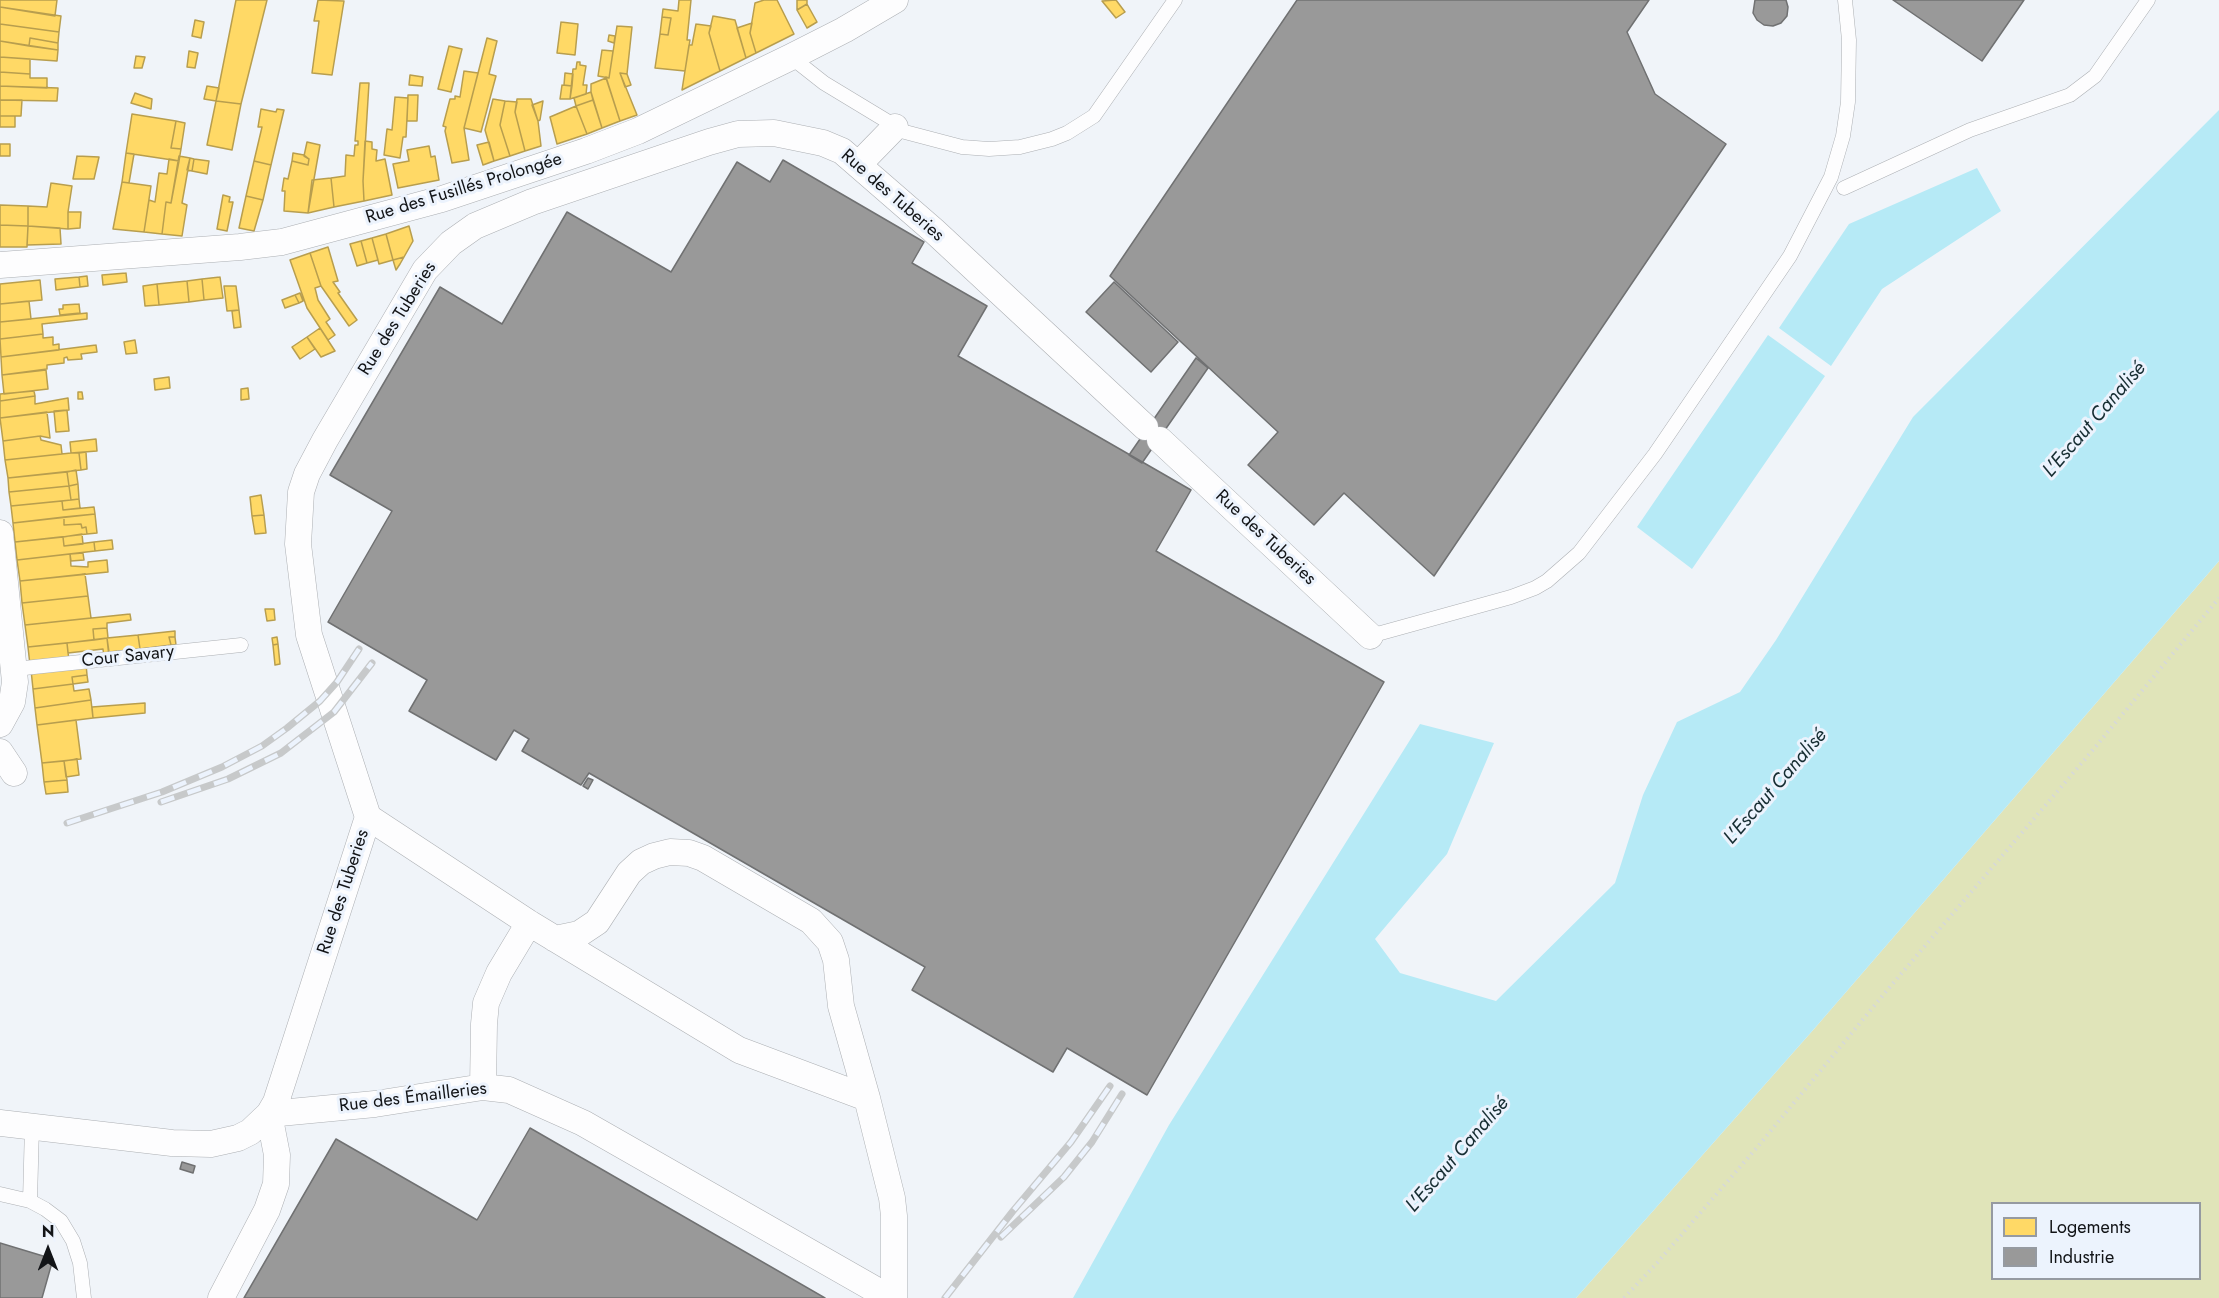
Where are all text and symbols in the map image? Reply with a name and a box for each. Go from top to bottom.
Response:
street label: Rue des Tuberies [836,145,948,247]
street label: Rue des Fusillés Prolongée [363,149,565,229]
street label: Rue des Tuberies [354,258,442,380]
water label: L'Escaut Canalisé [2038,357,2152,483]
street label: Rue des Tuberies [1210,486,1320,590]
street label: Cour Savary [81,641,175,673]
water label: L'Escaut Canalisé [1719,724,1833,850]
street label: Rue des Tuberies [314,827,374,957]
street label: Rue des Émailleries [338,1078,488,1118]
water label: L'Escaut Canalisé [1401,1092,1515,1218]
legend [1991,1202,2201,1280]
text: Logements [2049,1214,2131,1240]
north arrow [18,1220,78,1280]
text: N [42,1220,54,1243]
text: Industrie [2049,1244,2114,1270]

